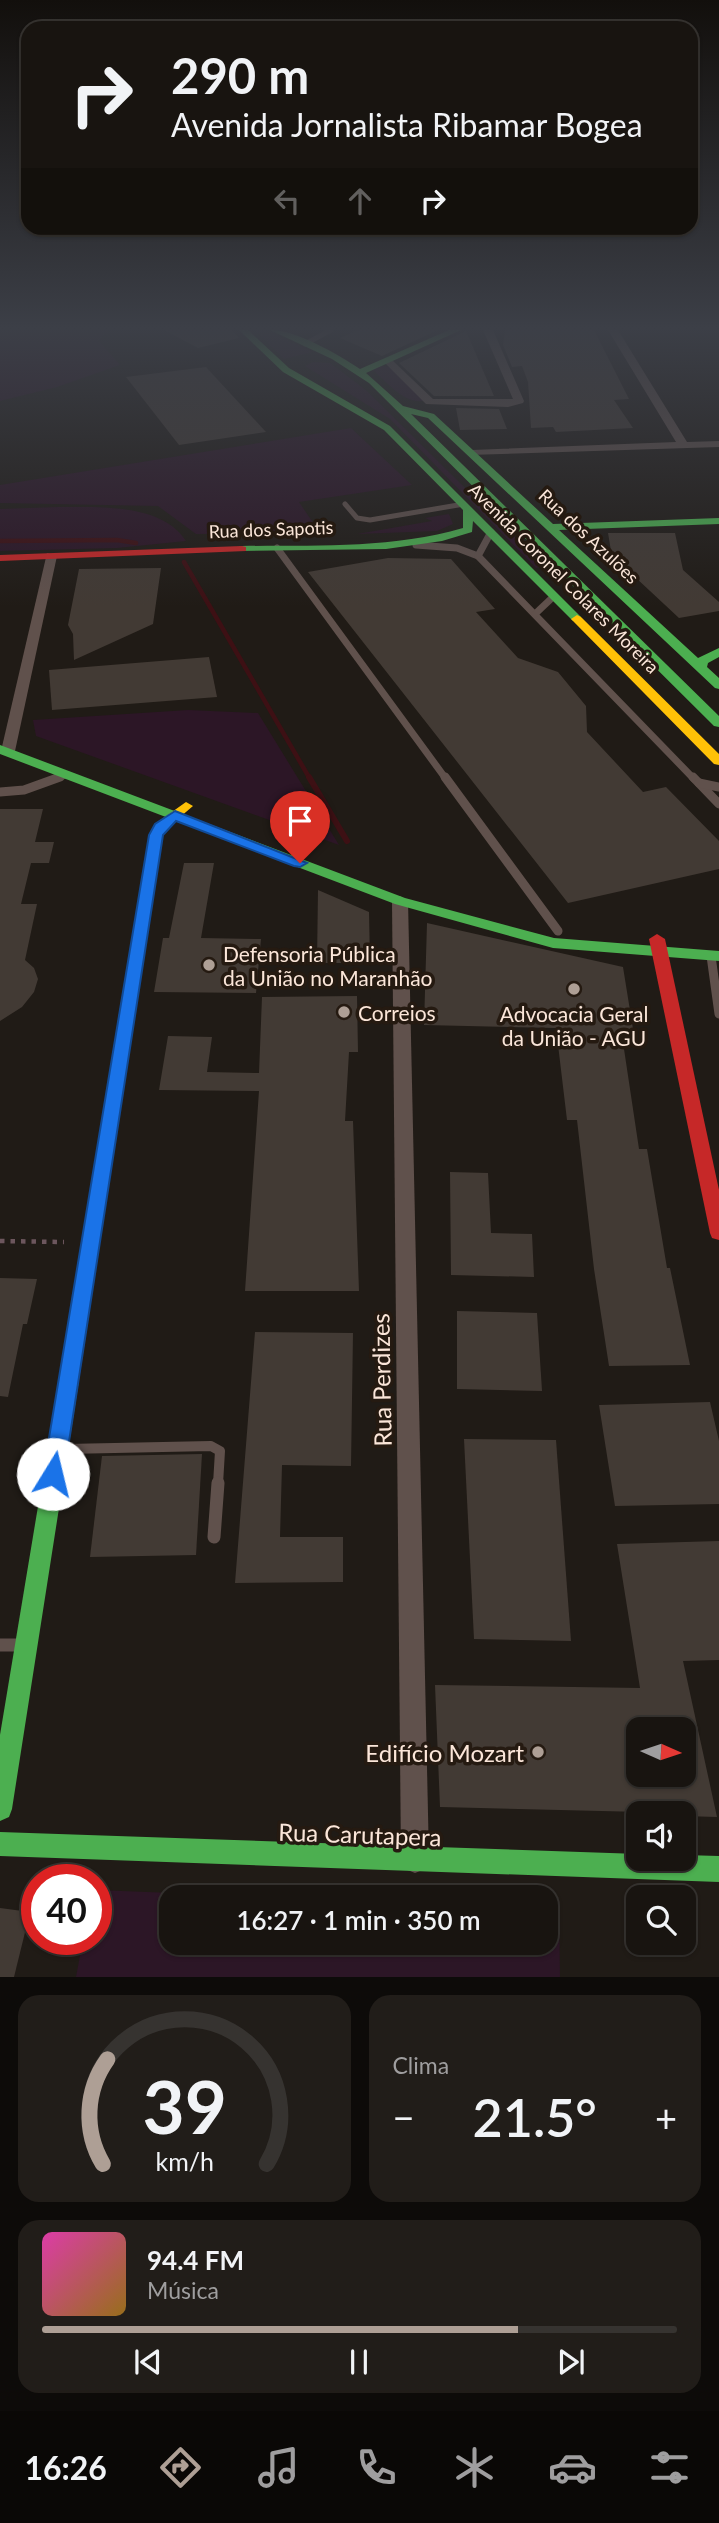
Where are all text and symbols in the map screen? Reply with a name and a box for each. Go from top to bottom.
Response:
text: 290 m [171,46,309,104]
icon: right [56,49,147,140]
text: Avenida Jornalista Ribamar Bogea [171,105,643,144]
icon: left [268,182,306,220]
icon: ahead [341,182,379,220]
icon: right [414,182,452,220]
street label: Avenida Coronel Colares Moreira [464,478,664,678]
street label: Rua dos Azulões [534,484,644,588]
street label: Rua dos Sapotis [208,516,334,542]
pin [270,791,330,863]
icon: arrive [281,802,319,840]
place label: Defensoria Pública da União no Maranhão [223,941,433,990]
marker: Defensoria Pública da União no Maranhão [201,957,217,973]
marker: Advocacia Geral da União - AGU [566,981,582,997]
place label: Correios [358,1000,436,1025]
place label: Advocacia Geral da União - AGU [500,1001,648,1050]
marker: Correios [336,1004,352,1020]
street label: Rua Perdizes [365,1313,397,1447]
position arrow [16,1437,90,1511]
north arrow [626,1717,696,1787]
map controls [626,1717,696,1955]
place label: Edifício Mozart [365,1738,524,1767]
marker: Edifício Mozart [530,1744,546,1760]
button: sound [626,1801,696,1871]
street label: Rua Carutapera [278,1817,442,1851]
speed limit sign: 40 [21,1864,112,1955]
button: search [626,1885,696,1955]
text: 16:27 · 1 min · 350 m [236,1904,481,1936]
text: Clima [393,2051,449,2079]
text: 39 [142,2063,226,2151]
text: 21.5° [473,2086,597,2148]
text: − [393,2094,415,2140]
text: + [655,2094,677,2140]
text: km/h [155,2146,214,2176]
text: 94.4 FM [147,2244,244,2276]
text: Música [147,2276,219,2304]
icon: previous [129,2343,167,2381]
icon: pause [340,2343,378,2381]
icon: next [552,2343,590,2381]
icon: directions [156,2443,205,2492]
icon: music [254,2443,303,2492]
icon: phone [352,2443,401,2492]
icon: climate [450,2443,499,2492]
icon: car [548,2443,597,2492]
icon: filters [645,2443,694,2492]
text: 16:26 [24,2448,107,2487]

